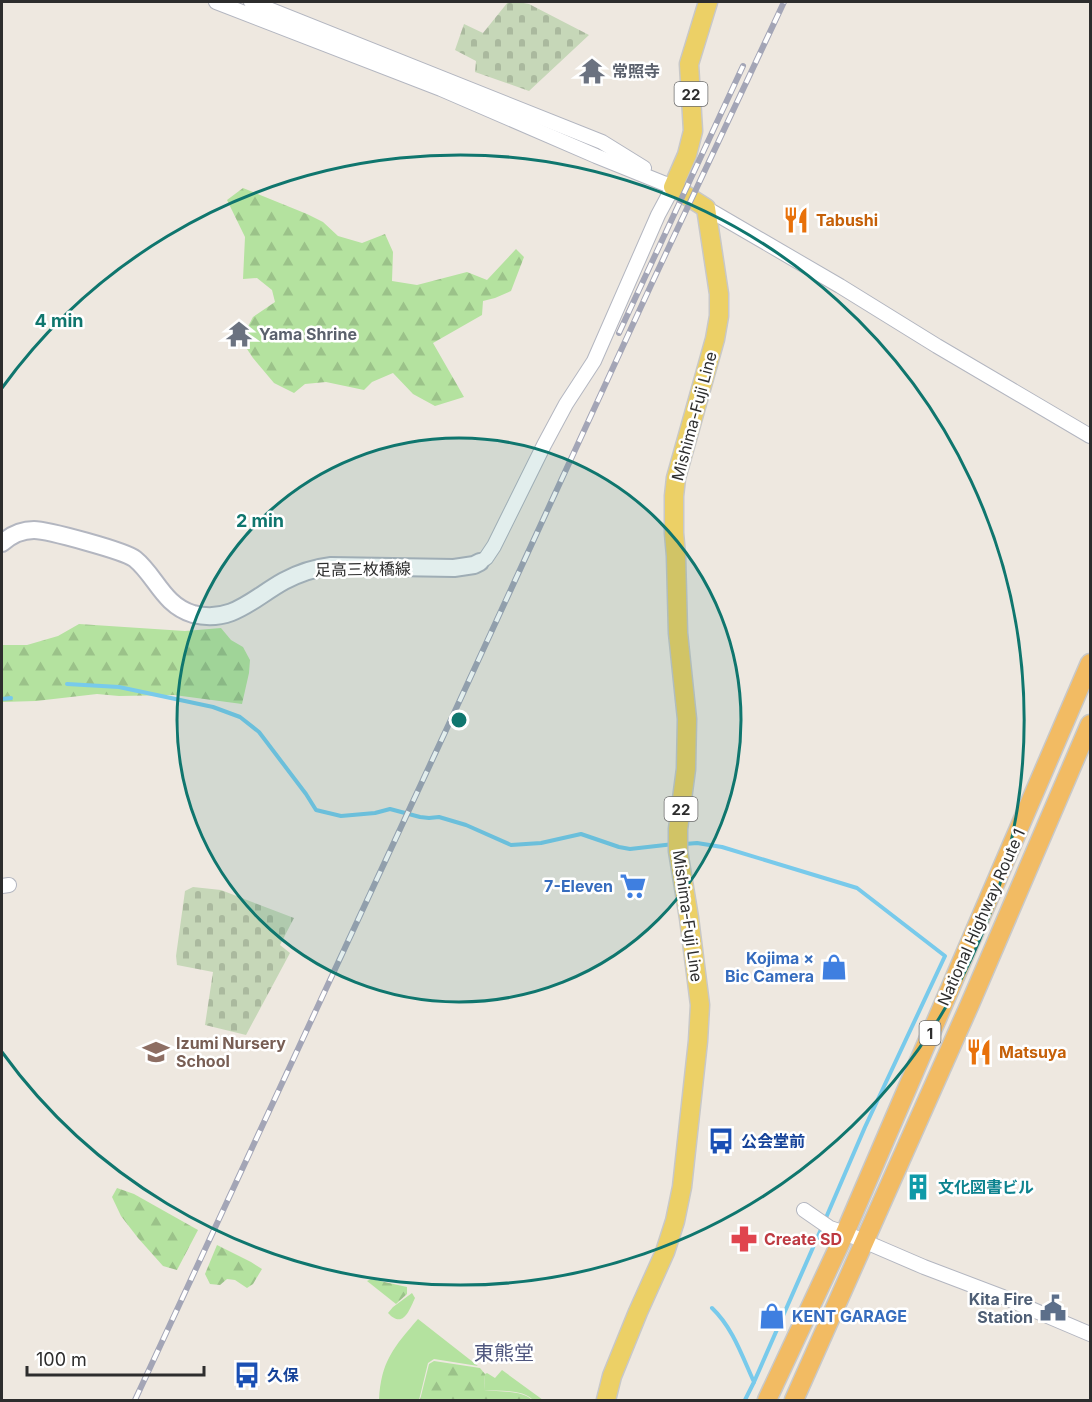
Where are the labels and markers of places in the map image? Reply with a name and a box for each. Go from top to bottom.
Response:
temple icon: 常照寺 [577,56,607,86]
place label: 常照寺 [612,61,660,81]
restaurant icon: Tabushi [781,205,811,235]
place label: Tabushi [816,210,878,230]
temple icon: Yama Shrine [224,319,254,349]
place label: Yama Shrine [259,324,357,344]
centre of rings [449,710,469,730]
supermarket icon: 7-Eleven [618,871,648,901]
place label: 7-Eleven [544,876,613,896]
place label: Kojima × Bic Camera [725,948,814,986]
shop icon: Kojima × Bic Camera [819,952,849,982]
place label: Izumi Nursery School [176,1033,286,1071]
school or university icon: Izumi Nursery School [141,1037,171,1067]
restaurant icon: Matsuya [964,1037,994,1067]
place label: Matsuya [999,1042,1067,1062]
bus stop icon: 公会堂前 [706,1126,736,1156]
place label: 公会堂前 [741,1131,805,1151]
building icon: 文化図書ビル [903,1172,933,1202]
place label: 文化図書ビル [938,1177,1034,1197]
pharmacy icon: Create SD [729,1224,759,1254]
place label: Create SD [764,1229,842,1249]
place label: Kita Fire Station [969,1289,1033,1327]
public building icon: Kita Fire Station [1038,1293,1068,1323]
shop icon: KENT GARAGE [757,1301,787,1331]
place label: KENT GARAGE [792,1306,907,1326]
bus stop icon: 久保 [232,1360,262,1390]
place label: 久保 [267,1365,299,1385]

